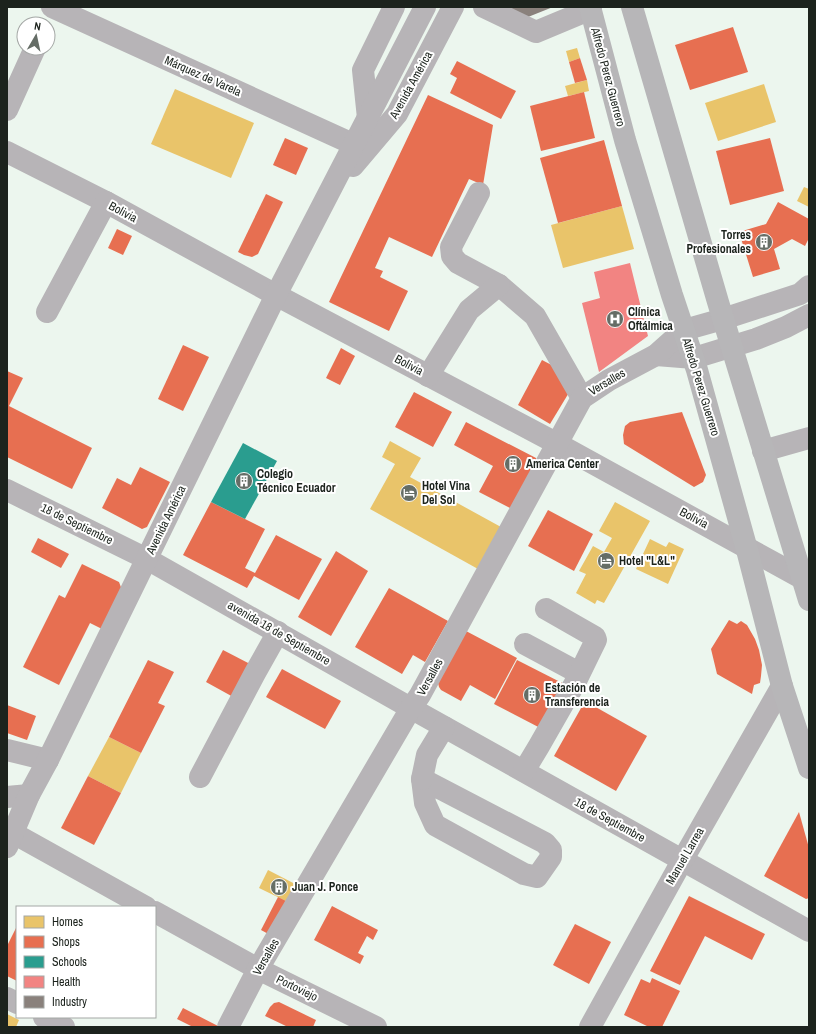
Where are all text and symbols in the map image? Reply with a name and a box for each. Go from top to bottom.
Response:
north arrow [16,16,56,56]
text: N [33,19,42,34]
street label: Alfredo Perez Guerrero [587,25,629,128]
street label: Avenida América [385,48,436,122]
street label: Márquez de Varela [162,52,244,100]
street label: Bolivia [106,198,140,226]
place label: Torres Profesionales [686,227,752,257]
building icon: Torres Profesionales [754,232,774,252]
place label: Clínica Oftálmica [628,304,673,334]
hospital icon: Clínica Oftálmica [605,309,625,329]
street label: Alfredo Perez Guerrero [678,335,724,438]
street label: Bolivia [392,351,426,379]
street label: Versalles [586,365,628,399]
building icon: America Center [503,454,523,474]
place label: America Center [526,456,599,472]
place label: Colegio Técnico Ecuador [257,466,336,496]
building icon: Colegio Técnico Ecuador [234,471,254,491]
place label: Hotel Vina Del Sol [422,478,470,508]
street label: Avenida América [142,482,190,558]
hotel icon: Hotel Vina Del Sol [399,483,419,503]
street label: 18 de Septiembre [38,500,116,548]
street label: Bolivia [677,504,711,532]
hotel icon: Hotel "L&L" [596,551,616,571]
place label: Hotel "L&L" [619,553,675,569]
street label: avenida 18 de Septiembre [225,597,333,669]
street label: Versalles [413,656,447,698]
place label: Estación de Transferencia [545,680,610,710]
building icon: Estación de Transferencia [522,685,542,705]
street label: 18 de Septiembre [572,794,648,846]
street label: Manuel Larrea [662,824,708,887]
building icon: Juan J. Ponce [269,877,289,897]
place label: Juan J. Ponce [292,879,359,895]
legend [16,906,156,1018]
text: Homes [52,914,83,930]
text: Shops [52,934,80,950]
street label: Versalles [249,936,283,978]
text: Schools [52,954,87,970]
street label: Portoviejo [274,971,320,1005]
text: Health [52,974,80,990]
text: Industry [52,994,87,1010]

